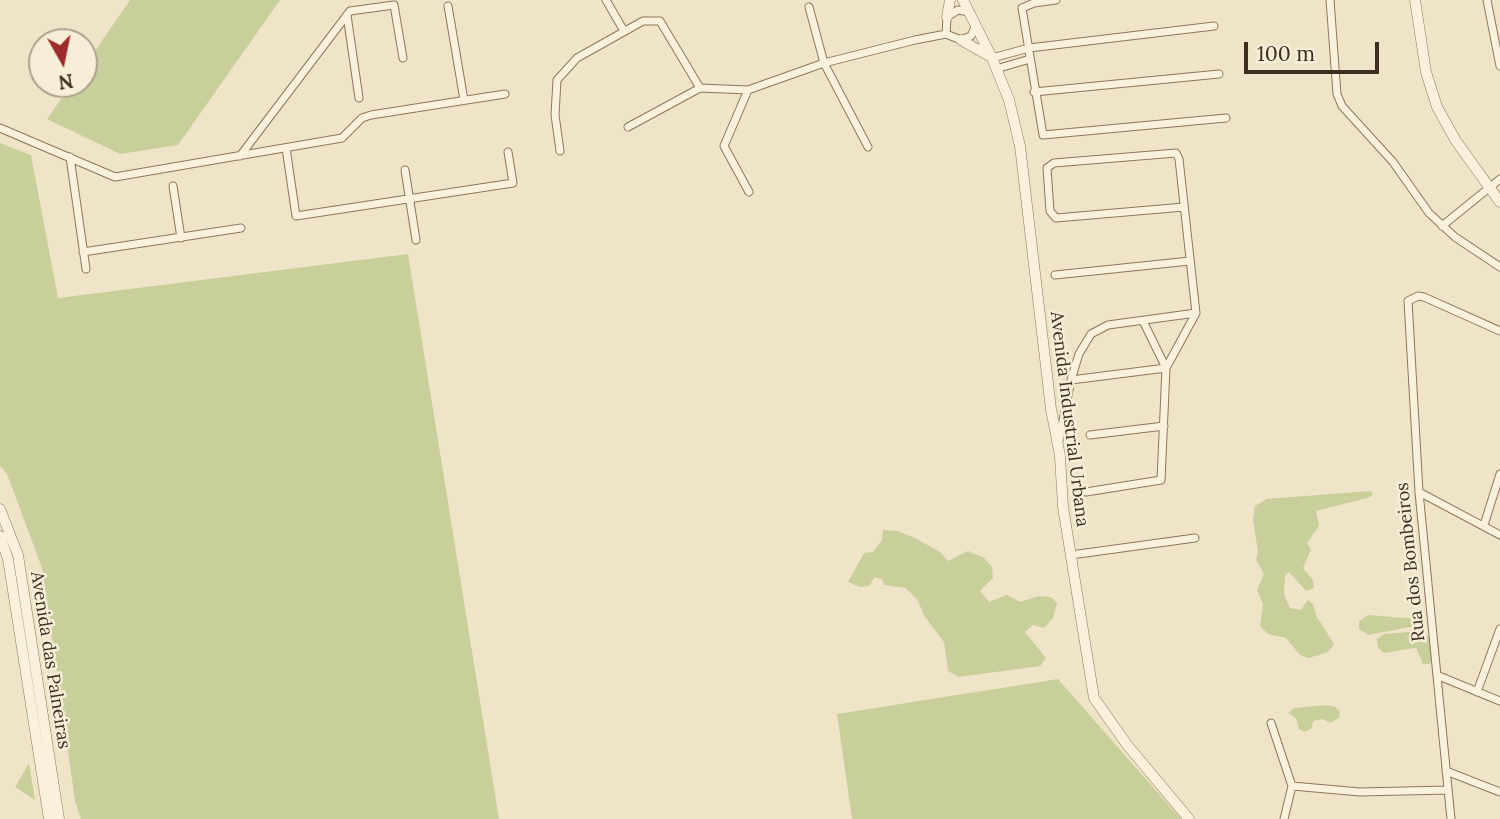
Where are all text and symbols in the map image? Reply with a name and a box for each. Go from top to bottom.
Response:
north arrow [28,28,98,98]
scale bar [1248,28,1383,72]
text: 100 m [1257,40,1315,67]
text: N [57,69,75,95]
street label: Avenida Industrial Urbana [1045,310,1093,528]
street label: Rua dos Bombeiros [1392,481,1430,643]
street label: Avenida das Palneiras [25,570,75,750]

